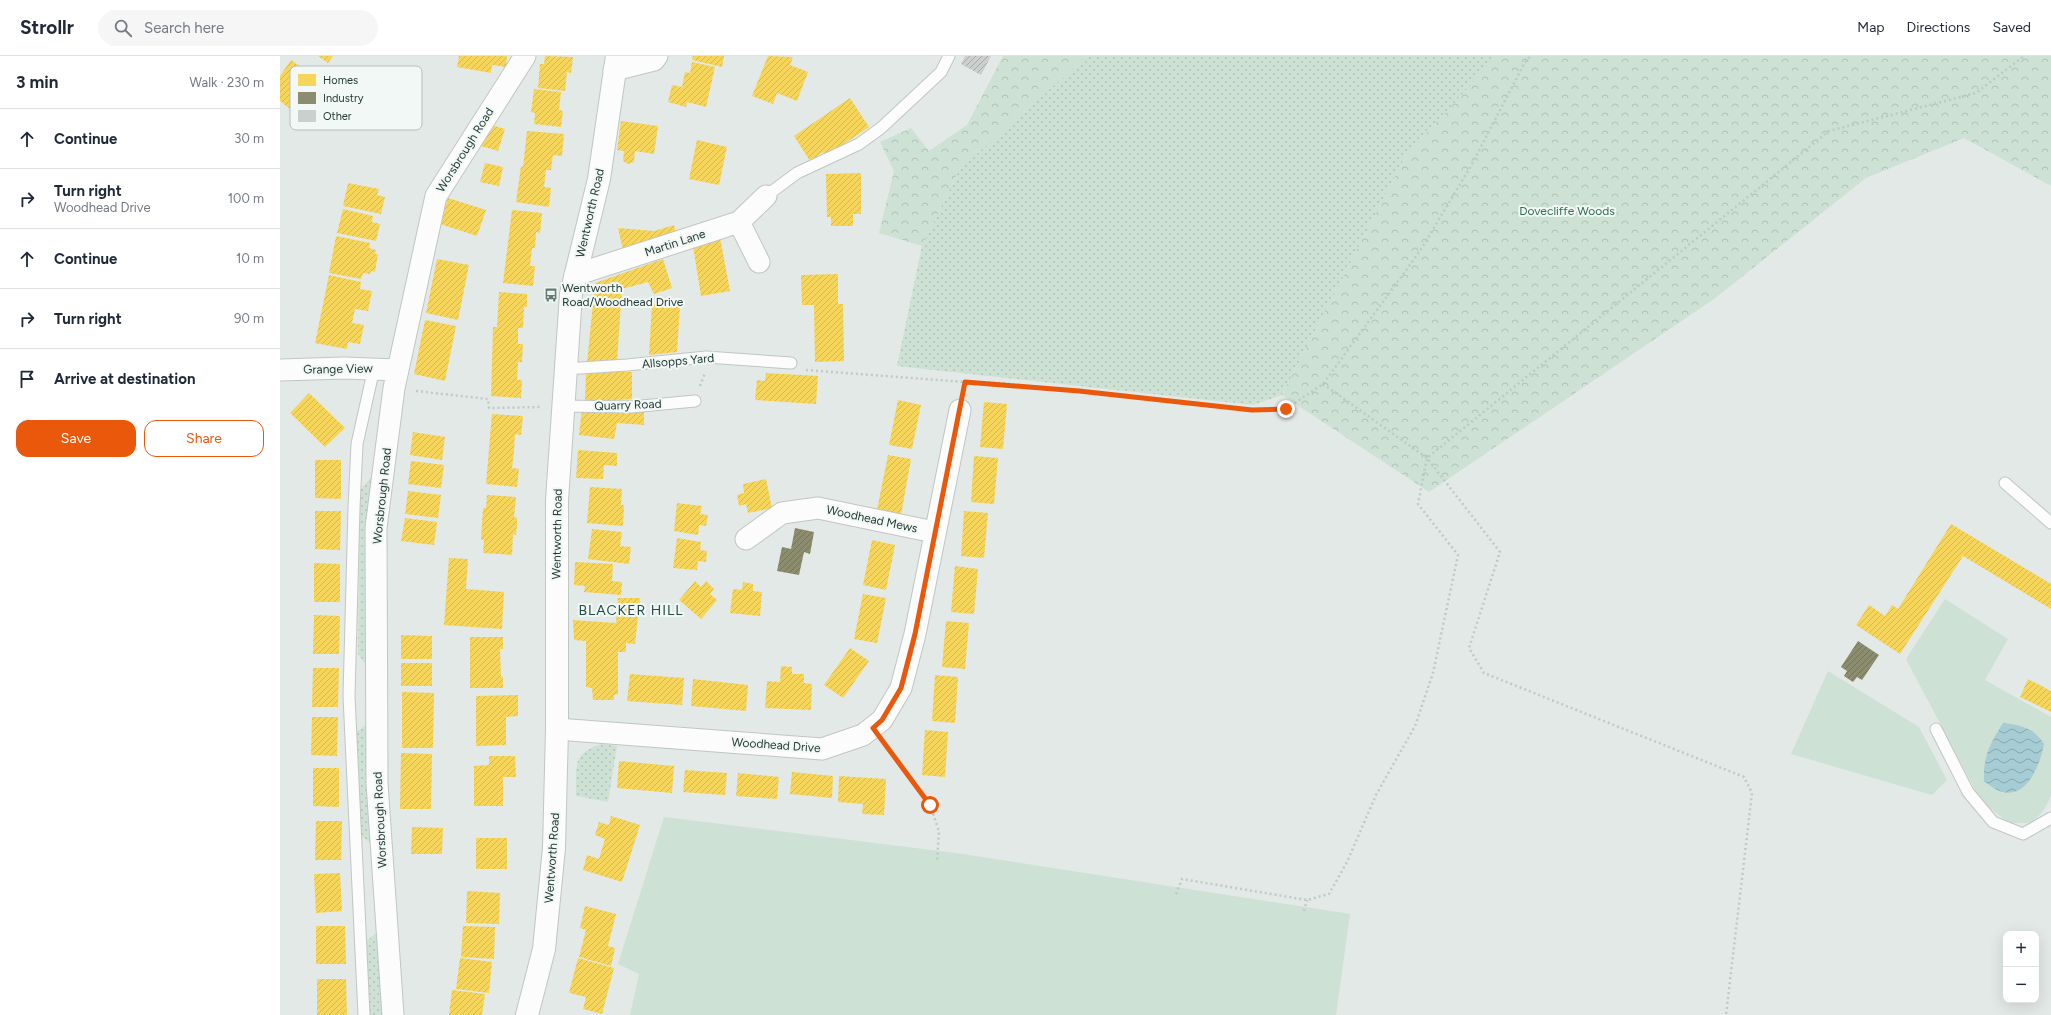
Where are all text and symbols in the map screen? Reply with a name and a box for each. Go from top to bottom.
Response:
search box [98,10,378,46]
text: Strollr [20,16,74,39]
icon: search [112,17,134,39]
text: Search here [144,19,224,37]
text: Map [1857,19,1885,36]
text: Directions [1907,19,1970,36]
text: Saved [1992,19,2031,36]
legend [290,66,422,130]
text: 3 min [16,72,58,92]
text: Homes [323,74,358,87]
text: Walk · 230 m [190,75,264,90]
text: Industry [323,92,364,105]
street label: Worsbrough Road [433,105,497,195]
text: Other [323,110,352,123]
icon: ahead [16,128,38,150]
text: Continue [54,130,117,148]
text: 30 m [234,131,264,146]
street label: Wentworth Road [573,167,607,259]
text: Turn right [54,182,122,200]
icon: right [16,188,38,210]
text: 100 m [228,191,264,206]
text: Woodhead Drive [54,200,151,215]
park label: Dovecliffe Woods [1519,204,1615,218]
street label: Martin Lane [643,226,708,259]
icon: ahead [16,248,38,270]
text: Continue [54,250,117,268]
text: 10 m [236,251,264,266]
place label: Wentworth Road/Woodhead Drive [562,281,684,309]
bus stop icon: Wentworth Road/Woodhead Drive [543,287,559,303]
icon: right [16,308,38,330]
text: Turn right [54,310,122,328]
text: 90 m [234,311,264,326]
street label: Allsopps Yard [641,351,715,371]
street label: Grange View [303,361,373,377]
icon: arrive [16,368,38,390]
text: Arrive at destination [54,370,195,388]
street label: Quarry Road [594,397,662,413]
route end [1277,400,1295,418]
button: Save [16,420,136,457]
button: Share [144,420,264,457]
street label: Worsbrough Road [370,447,394,545]
street label: Wentworth Road [549,488,565,580]
street label: Woodhead Mews [825,502,919,536]
district label: BLACKER HILL [578,602,684,619]
street label: Woodhead Drive [731,735,821,755]
street label: Worsbrough Road [370,771,390,869]
route start [921,796,939,814]
street label: Wentworth Road [542,812,562,904]
map controls [2003,931,2039,1003]
button: + [2003,931,2039,967]
button: − [2003,967,2039,1003]

